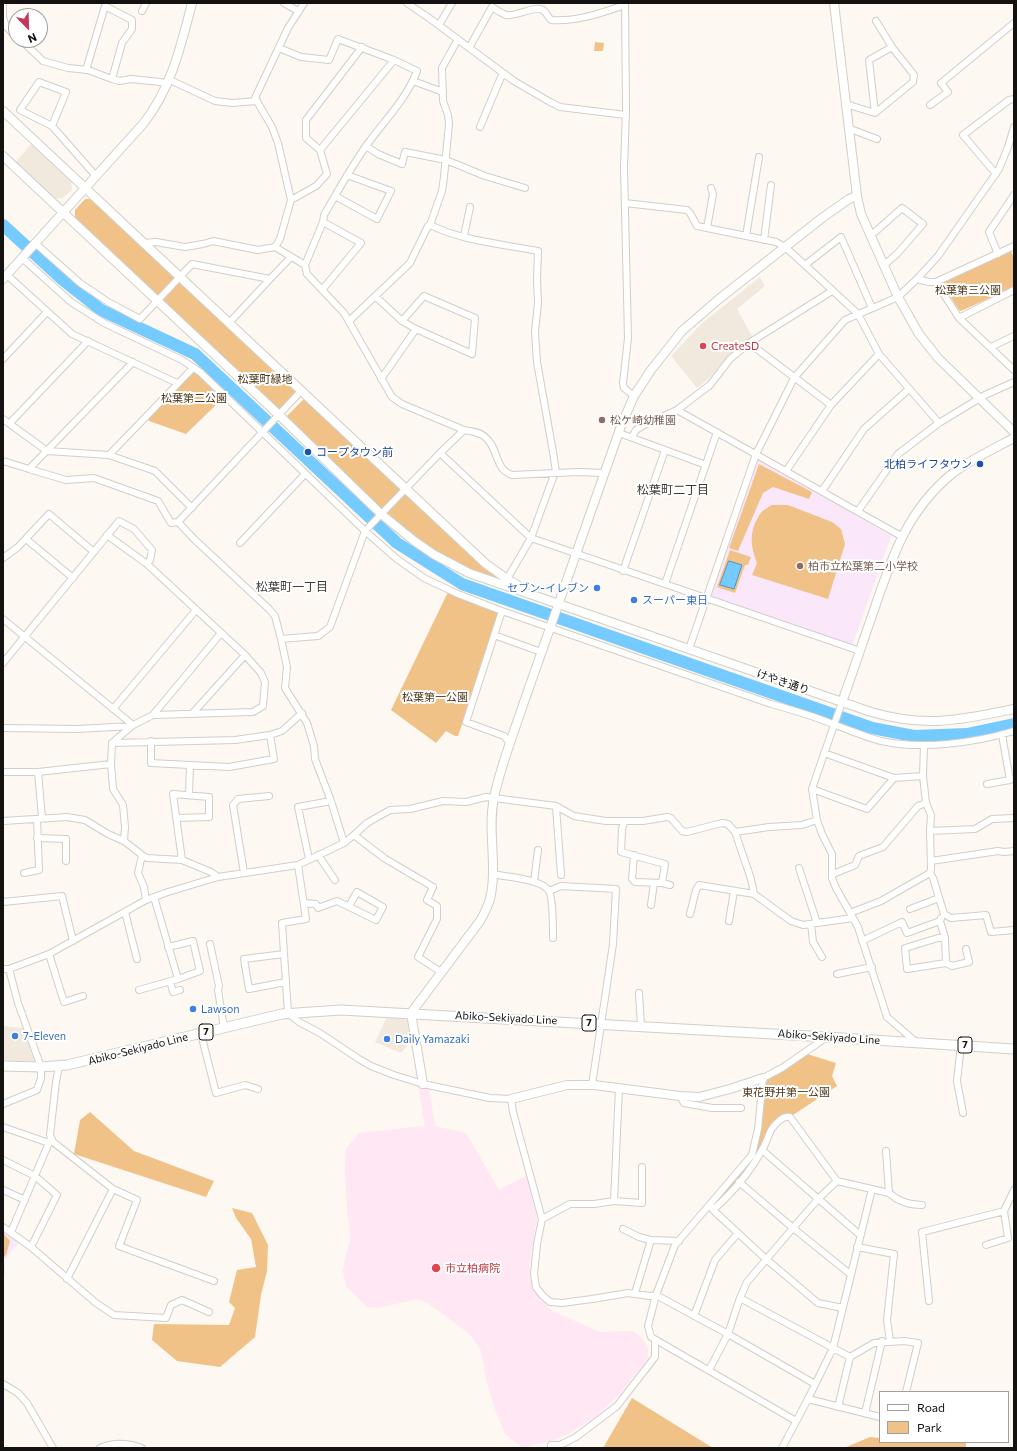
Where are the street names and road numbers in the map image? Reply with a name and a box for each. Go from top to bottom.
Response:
street label: けやき通り [755,667,811,697]
street label: Abiko-Sekiyado Line [454,1009,558,1027]
road number: 7 [582,1015,596,1031]
road number: 7 [199,1024,213,1040]
street label: Abiko-Sekiyado Line [777,1027,881,1047]
street label: Abiko-Sekiyado Line [87,1030,189,1068]
road number: 7 [958,1037,972,1053]

